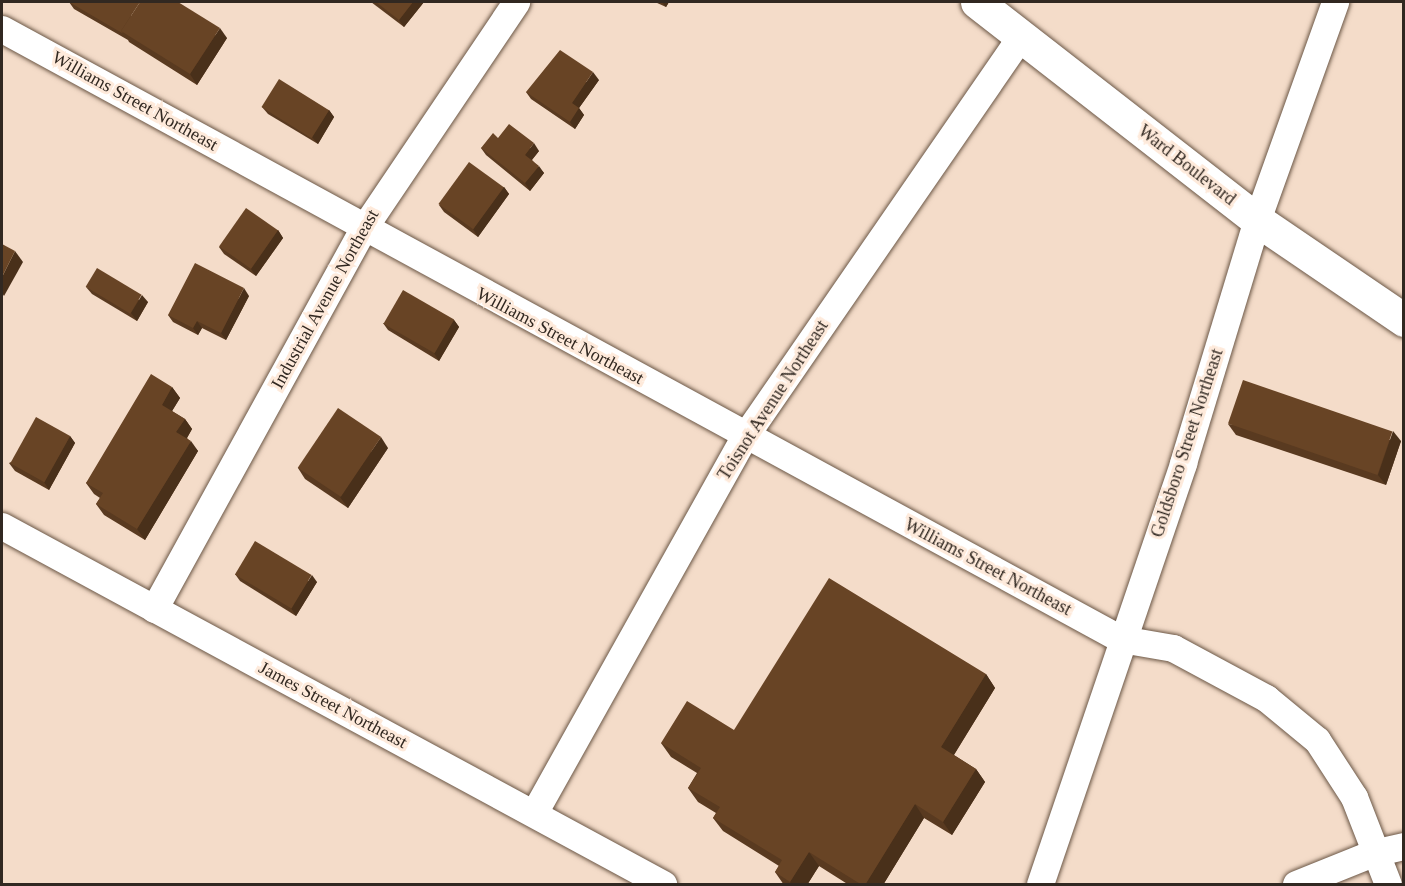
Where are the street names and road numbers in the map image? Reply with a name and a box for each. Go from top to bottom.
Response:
street label: Williams Street Northeast [48,46,222,156]
street label: Ward Boulevard [1134,120,1240,210]
street label: Industrial Avenue Northeast [266,205,384,393]
street label: Williams Street Northeast [473,283,647,389]
street label: Toisnot Avenue Northeast [713,316,833,484]
street label: Goldsboro Street Northeast [1146,346,1228,540]
street label: Williams Street Northeast [901,514,1075,620]
street label: James Street Northeast [255,657,411,753]

